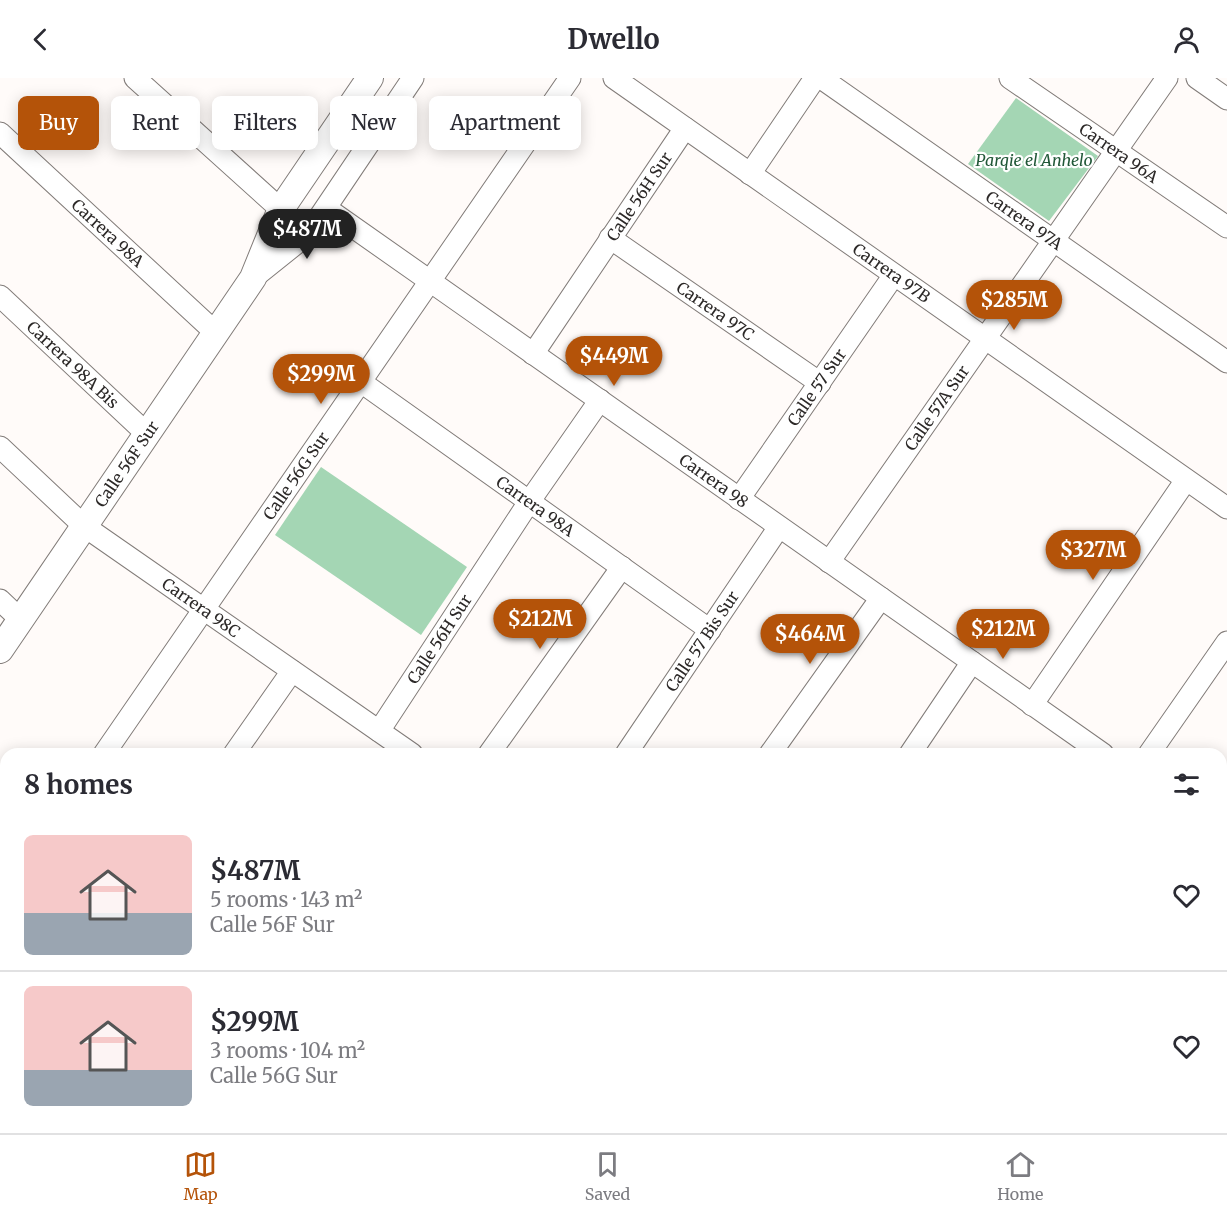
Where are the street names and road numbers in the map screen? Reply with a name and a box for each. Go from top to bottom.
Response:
street label: Carrera 96A [1075,119,1163,187]
street label: Calle 56H Sur [602,148,676,245]
street label: Carrera 97A [982,186,1067,254]
street label: Carrera 98A [68,195,149,272]
street label: Carrera 97B [849,239,934,307]
street label: Carrera 97C [673,277,758,344]
street label: Carrera 98A Bis [23,316,123,412]
street label: Calle 57 Sur [783,345,850,430]
street label: Calle 57A Sur [900,362,973,454]
street label: Calle 56F Sur [90,417,163,511]
street label: Calle 56G Sur [259,428,333,523]
street label: Carrera 98 [675,449,752,512]
street label: Carrera 98A [492,471,579,541]
street label: Carrera 98C [158,573,244,642]
street label: Calle 57 Bis Sur [661,587,743,695]
street label: Calle 56H Sur [403,590,476,688]

